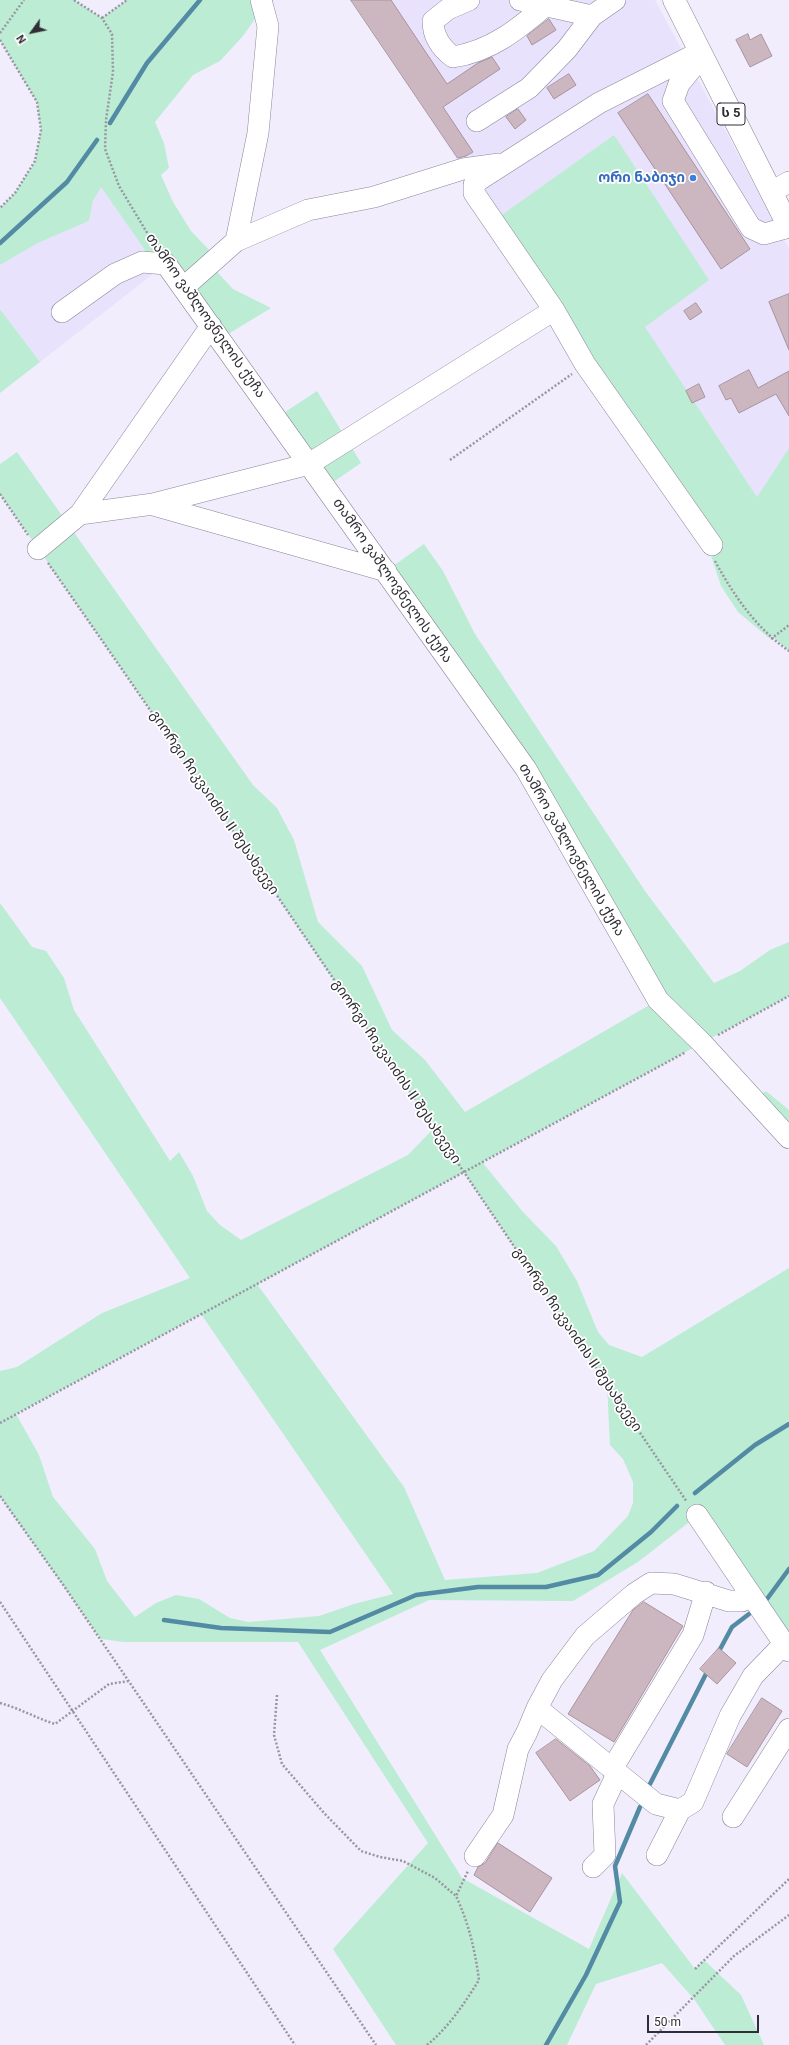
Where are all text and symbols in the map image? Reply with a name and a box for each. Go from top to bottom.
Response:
north arrow [12,12,52,52]
text: N [14,32,29,46]
road number: ს 5 [717,103,745,125]
place label: ორი ნაბიჯი [598,170,685,186]
marker: ორი ნაბიჯი [688,173,698,183]
street label: თამრო ვაშლოვნელის ქუჩა [142,230,268,402]
street label: თამრო ვაშლოვნელის ქუჩა [329,495,455,667]
street label: გიორგი ჩიკვაიძის II შესახვევი [146,708,282,898]
street label: თამრო ვაშლოვნელის ქუჩა [514,760,628,940]
street label: გიორგი ჩიკვაიძის II შესახვევი [328,977,464,1167]
street label: გიორგი ჩიკვაიძის II შესახვევი [509,1245,645,1435]
scale bar [649,2007,761,2033]
text: 50 m [654,2015,681,2029]

